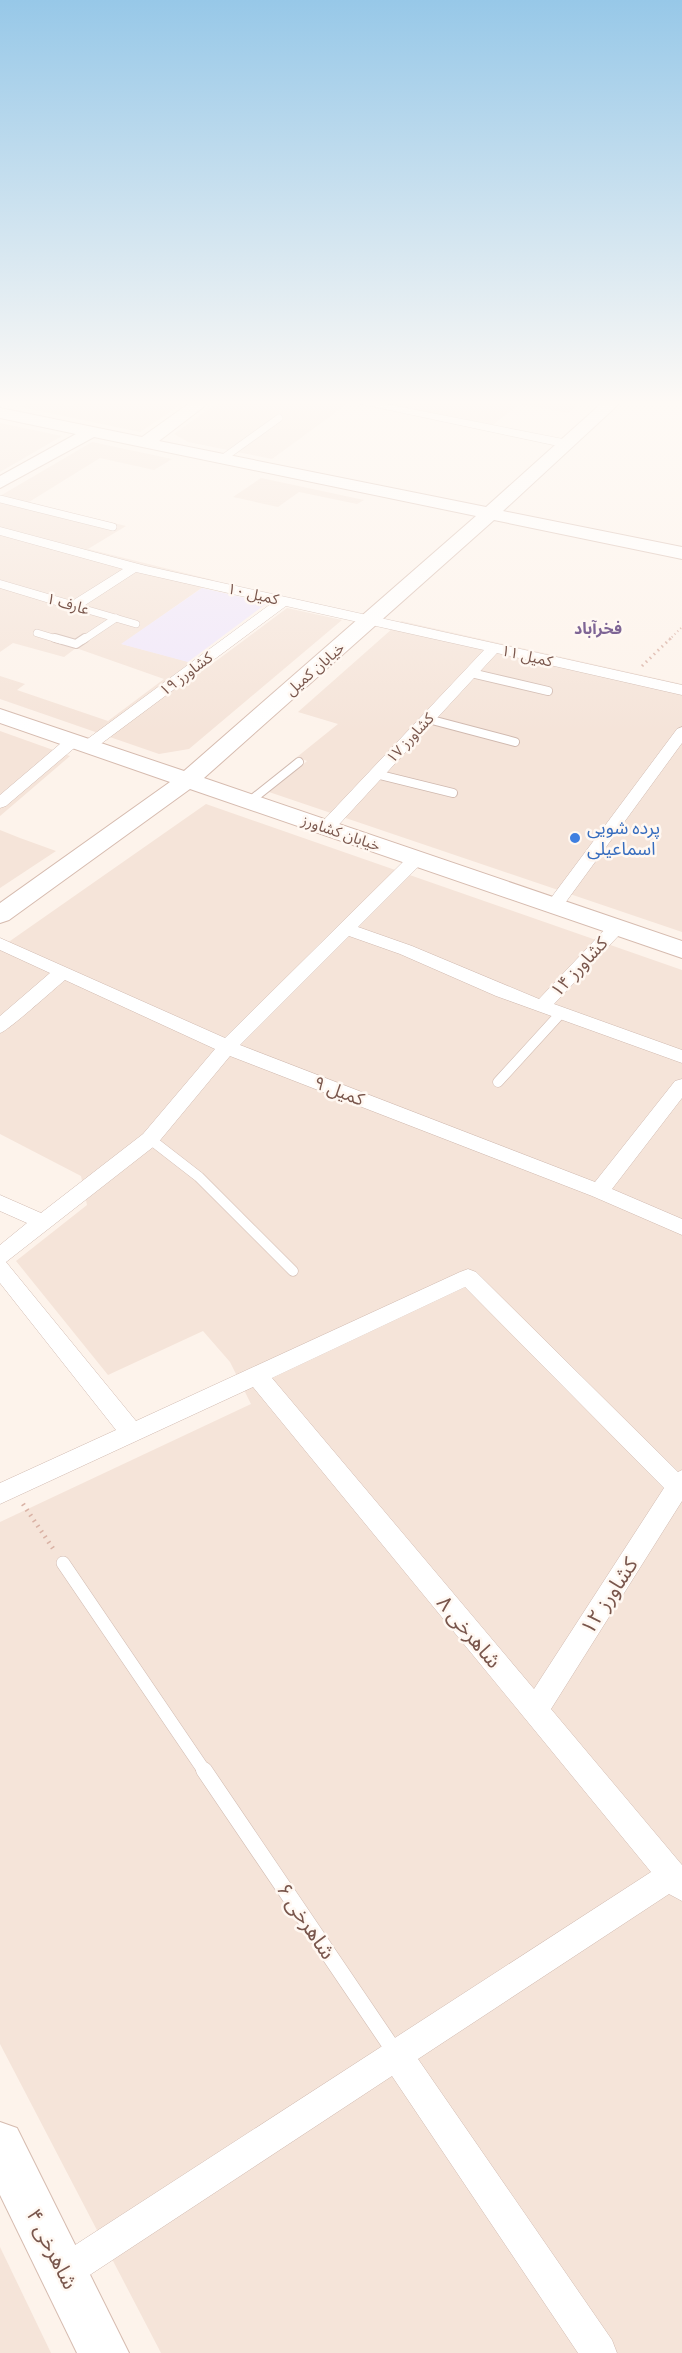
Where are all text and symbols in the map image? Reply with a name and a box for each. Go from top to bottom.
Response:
street label: کمیل ۱۰ [226,579,281,609]
street label: عارف ۱ [45,589,92,619]
district label: فخرآباد [574,619,622,638]
street label: خیابان کمیل [282,638,348,699]
street label: کمیل ۱۱ [500,641,555,671]
street label: کشاورز ۱۹ [156,648,217,700]
street label: کشاورز ۱۷ [382,709,438,767]
street label: خیابان کشاورز [298,811,383,855]
place label: پرده شویی اسماعیلی [587,817,660,860]
marker: پرده شویی اسماعیلی [568,831,582,845]
street label: کشاورز ۱۴ [546,932,613,1002]
street label: کمیل ۹ [311,1071,368,1111]
street label: کشاورز ۱۲ [575,1552,643,1639]
street label: شاهرخی ۸ [432,1590,507,1673]
street label: شاهرخی ۶ [272,1878,341,1964]
street label: شاهرخی ۴ [22,2204,83,2293]

